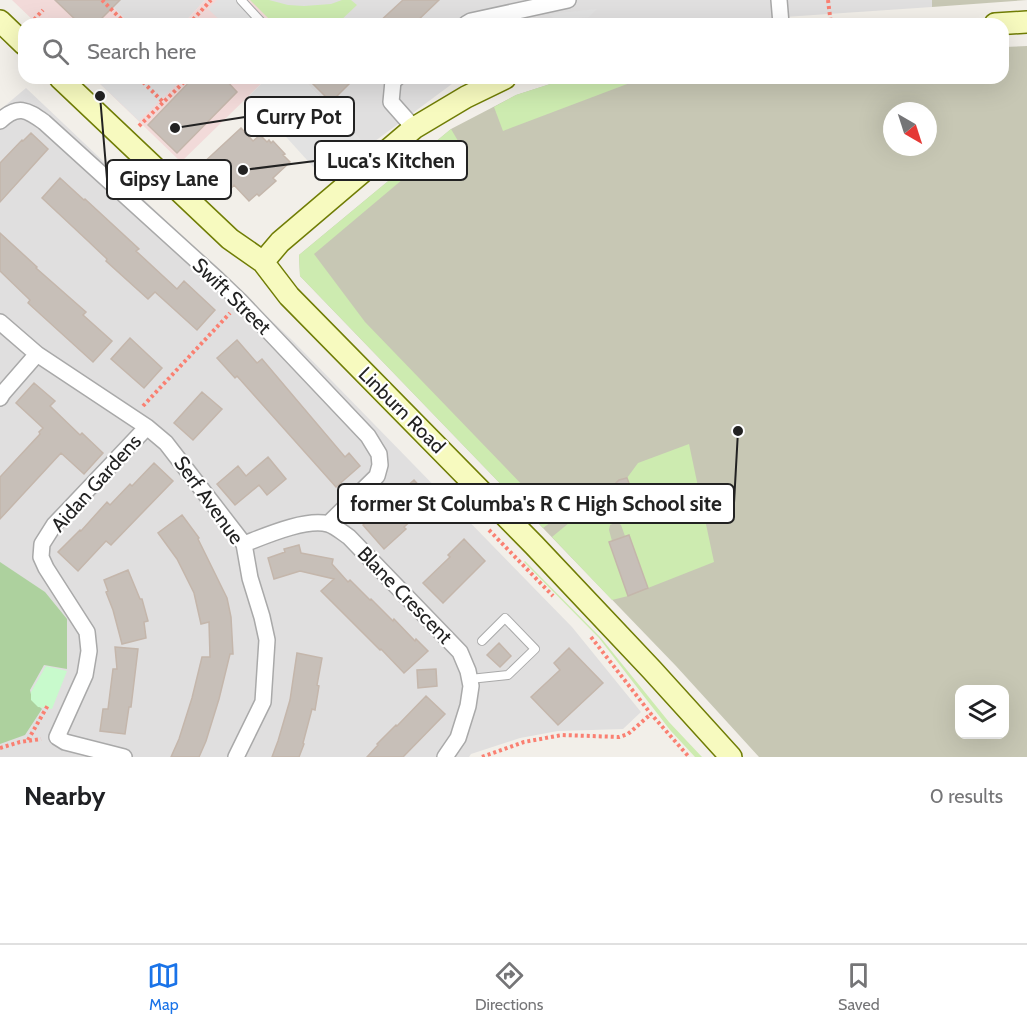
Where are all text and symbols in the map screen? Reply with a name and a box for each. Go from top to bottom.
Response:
search box [18,18,1009,84]
icon: search [39,35,72,68]
text: Search here [87,38,196,65]
callout: Curry Pot [245,97,354,136]
north arrow [883,102,937,156]
text: Curry Pot [256,104,342,129]
callout: Luca's Kitchen [315,141,467,180]
text: Luca's Kitchen [327,148,455,173]
callout: Gipsy Lane [107,160,231,199]
text: Gipsy Lane [119,166,219,191]
street label: Swift Street [188,253,276,339]
street label: Linburn Road [354,362,450,458]
street label: Aidan Gardens [46,429,146,537]
street label: Serf Avenue [169,451,249,549]
callout: former St Columba's R C High School site [338,484,734,523]
text: former St Columba's R C High School site [350,491,722,516]
street label: Blane Crescent [353,541,457,649]
map controls [955,685,1009,739]
button: layers [955,685,1009,739]
text: Nearby [24,780,105,812]
text: 0 results [930,784,1003,808]
tab: Map [147,959,180,1014]
tab: Directions [475,959,543,1014]
tab: Saved [838,959,880,1014]

